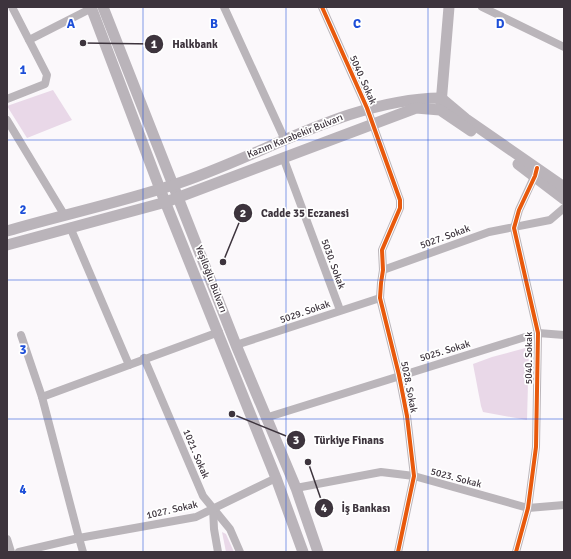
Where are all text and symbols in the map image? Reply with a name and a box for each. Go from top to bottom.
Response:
text: A [67,16,76,32]
text: B [210,16,218,32]
text: C [353,16,361,32]
text: D [496,16,505,32]
callout: Halkbank [144,33,226,56]
text: 1 [151,37,158,52]
text: Halkbank [172,38,218,51]
street label: 5040. Sokak [347,54,379,106]
text: 1 [19,62,27,78]
street label: Kazım Karabekir Bulvarı [245,111,345,161]
callout: Cadde 35 Eczanesi [233,201,357,224]
text: 2 [19,202,27,218]
text: 2 [240,206,246,221]
text: Cadde 35 Eczanesi [261,207,349,220]
street label: 5027. Sokak [418,222,472,252]
street label: 5030. Sokak [318,237,348,291]
street label: Yeşiloğlu Bulvarı [193,244,229,314]
street label: 5029. Sokak [278,298,332,326]
street label: 5040. Sokak [523,332,535,384]
street label: 5025. Sokak [418,338,472,364]
text: 3 [19,342,27,358]
street label: 5028. Sokak [398,360,420,414]
street label: 1021. Sokak [180,428,212,480]
callout: Türkiye Finans [286,429,392,452]
text: 3 [293,433,299,448]
text: Türkiye Finans [314,434,384,447]
street label: 5023. Sokak [429,465,483,491]
text: 4 [19,482,27,498]
callout: İş Bankası [314,497,398,520]
street label: 1027. Sokak [145,498,199,522]
text: 4 [321,501,328,516]
text: İş Bankası [342,501,390,515]

